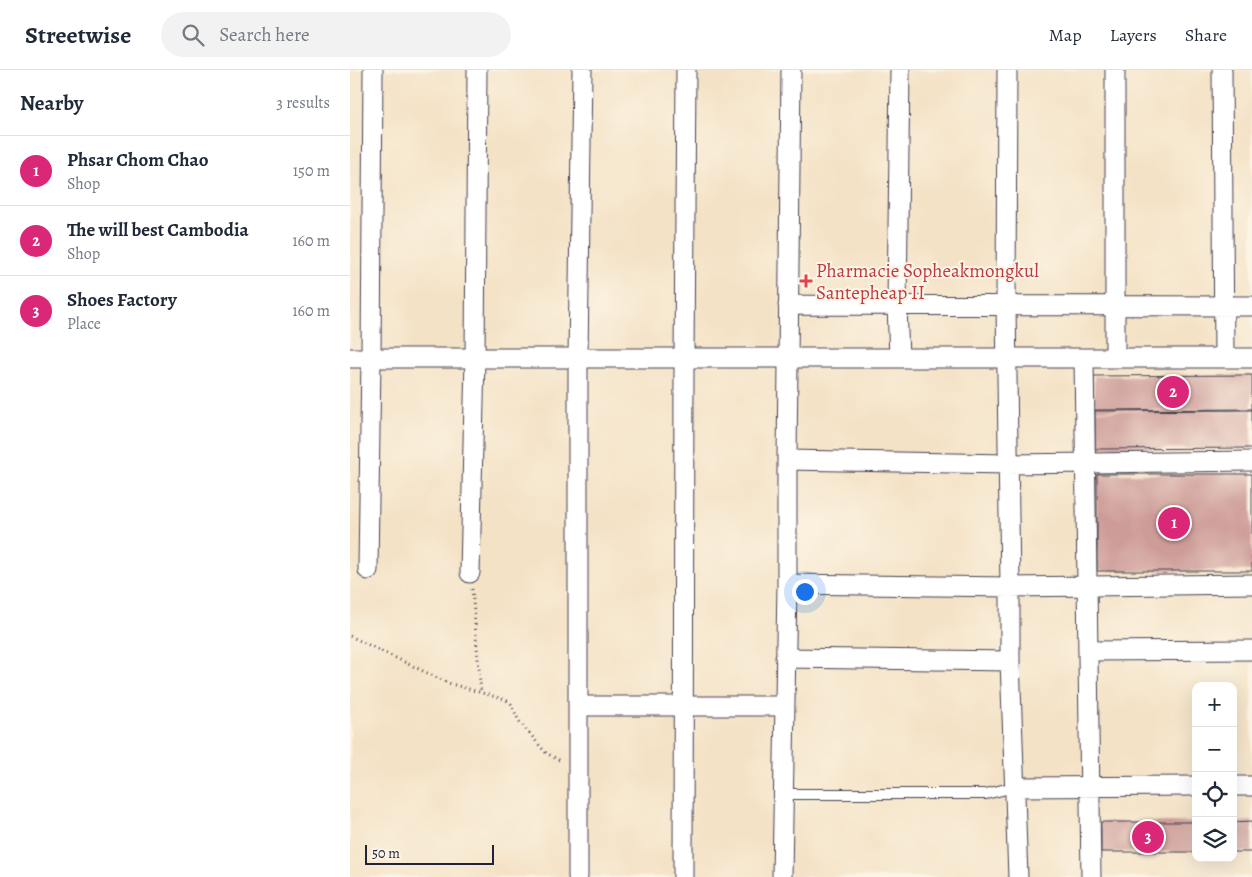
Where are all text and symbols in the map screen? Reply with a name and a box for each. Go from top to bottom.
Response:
search box [161,12,511,57]
text: Streetwise [25,19,131,51]
icon: search [179,21,207,49]
text: Search here [219,22,310,48]
text: Map [1049,23,1082,47]
text: Layers [1110,23,1157,47]
text: Share [1185,23,1227,47]
text: Nearby [20,89,83,117]
text: 3 results [276,92,330,114]
text: Phsar Chom Chao [67,147,209,173]
text: 1 [33,160,39,182]
text: 150 m [293,160,330,182]
text: Shop [67,173,100,195]
text: The will best Cambodia [67,217,249,243]
text: 2 [32,230,40,252]
text: 160 m [292,230,330,252]
text: Shop [67,243,100,265]
place label: Pharmacie Sopheakmongkul Santepheap II [816,258,1039,306]
marker: Pharmacie Sopheakmongkul Santepheap II [800,275,812,287]
text: Shoes Factory [67,287,177,313]
text: 3 [33,300,39,322]
text: 160 m [292,300,330,322]
text: Place [67,313,101,335]
pin: 2 [1157,373,1189,411]
pin: 1 [1158,504,1190,542]
your location [792,579,818,605]
map controls [1192,682,1237,862]
button: + [1192,682,1237,727]
button: − [1192,727,1237,772]
button: locate [1192,772,1237,817]
button: layers [1192,817,1237,862]
pin: 3 [1132,818,1164,856]
scale bar [365,842,494,865]
text: 50 m [372,844,400,863]

